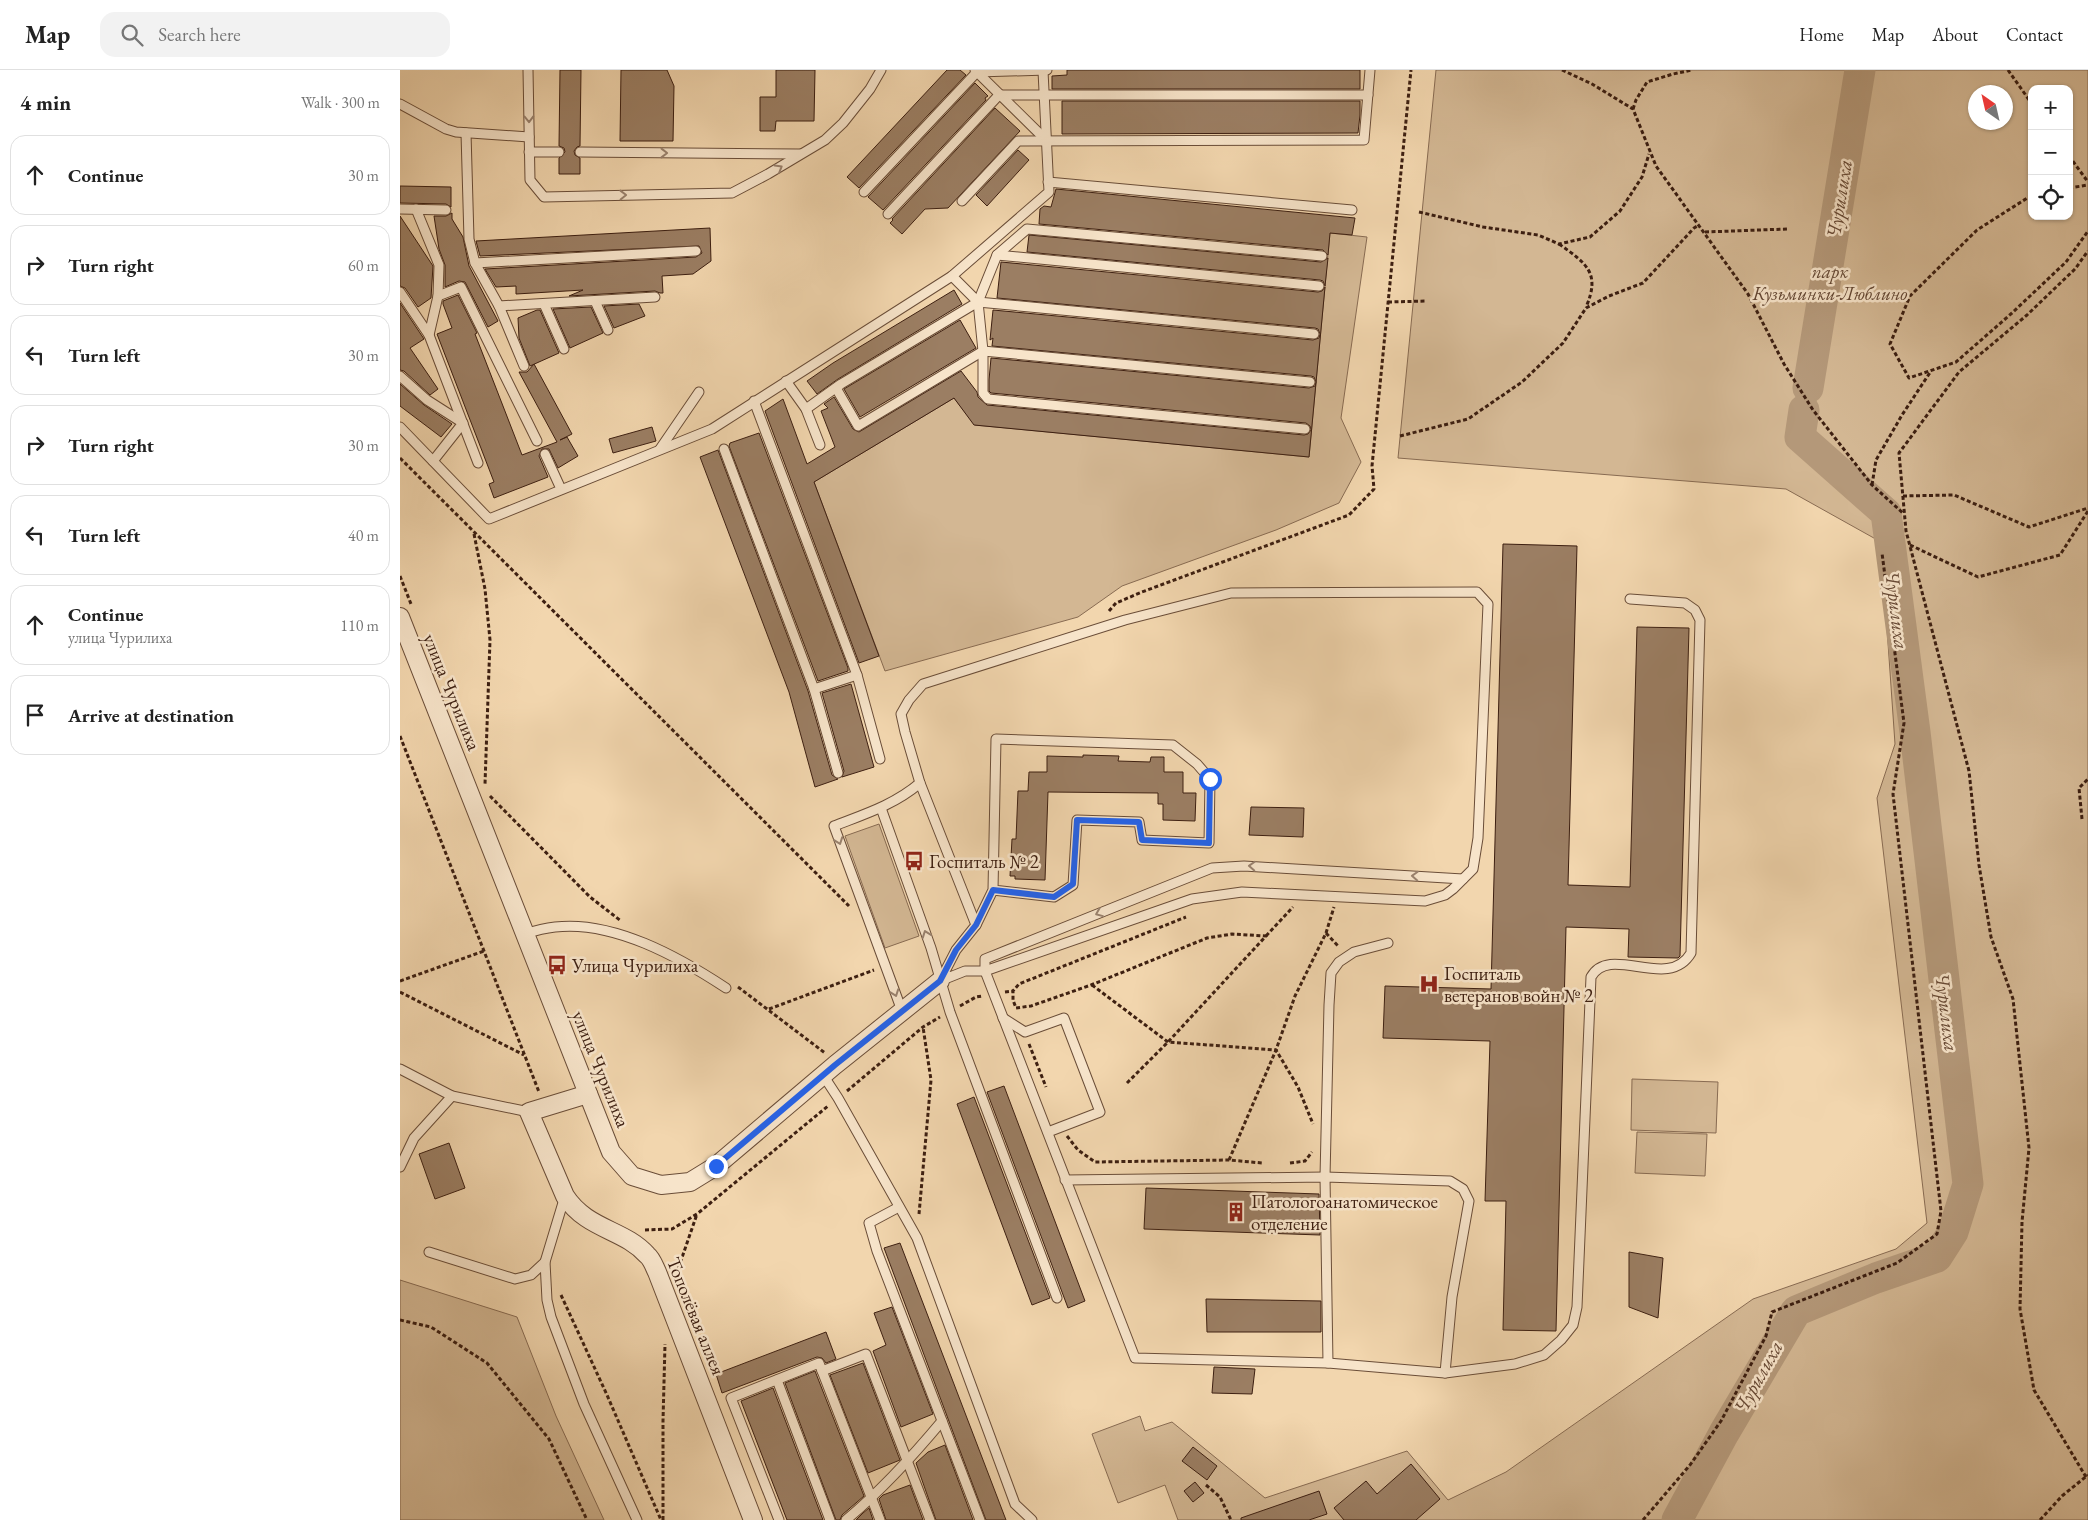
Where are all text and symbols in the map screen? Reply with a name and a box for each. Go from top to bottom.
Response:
search box [100,12,450,57]
text: Map [25,19,70,50]
icon: search [118,21,146,49]
text: Search here [158,22,241,47]
text: Home [1799,23,1844,46]
text: Map [1872,23,1904,46]
text: About [1932,23,1978,46]
text: Contact [2006,23,2063,46]
north arrow [1968,85,2013,130]
map controls [2028,85,2073,220]
button: + [2028,85,2073,130]
text: 4 min [20,89,71,116]
text: Walk · 300 m [301,92,380,113]
one-way arrow [524,115,534,123]
button: − [2028,130,2073,175]
one-way arrow [660,148,668,158]
water label: Чурилиха [1820,158,1858,240]
icon: ahead [21,161,49,189]
text: Continue [68,163,143,188]
one-way arrow [773,164,782,174]
text: 30 m [348,165,379,186]
button: locate [2028,175,2073,220]
one-way arrow [619,190,627,201]
icon: right [21,251,49,279]
text: Turn right [68,253,154,278]
text: 60 m [348,255,379,276]
park label: парк Кузьминки-Люблино [1751,259,1908,306]
icon: left [21,341,49,369]
text: Turn left [68,343,140,368]
text: 30 m [348,345,379,366]
icon: right [21,431,49,459]
text: Turn right [68,433,154,458]
text: 30 m [348,435,379,456]
icon: left [21,521,49,549]
text: Turn left [68,523,140,548]
text: 40 m [348,525,379,546]
water label: Чурилиха [1879,569,1915,651]
text: Continue [68,602,143,627]
icon: ahead [21,611,49,639]
text: 110 m [340,615,379,636]
text: улица Чурилиха [68,627,172,648]
street label: улица Чурилиха [417,630,487,755]
icon: arrive [21,701,49,729]
text: Arrive at destination [68,703,234,728]
route start [1199,768,1222,791]
one-way arrow [833,836,843,845]
place label: Госпиталь № 2 [929,849,1039,874]
bus stop icon: Госпиталь № 2 [903,850,925,872]
one-way arrow [1248,861,1256,872]
one-way arrow [1410,870,1418,881]
one-way arrow [1095,907,1104,918]
one-way arrow [922,930,932,939]
place label: Улица Чурилиха [571,953,699,978]
bus stop icon: Улица Чурилиха [546,954,568,976]
place label: Госпиталь ветеранов войн № 2 [1444,961,1593,1008]
water label: Чурилиха [1929,971,1965,1053]
hospital icon: Госпиталь ветеранов войн № 2 [1418,973,1440,995]
one-way arrow [889,989,899,997]
street label: улица Чурилиха [566,1007,636,1132]
route end [705,1155,728,1178]
place label: Патологоанатомическое отделение [1251,1189,1438,1236]
building icon: Патологоанатомическое отделение [1225,1201,1247,1223]
street label: Тополёвая аллея [661,1253,731,1379]
water label: Чурилиха [1728,1336,1788,1418]

